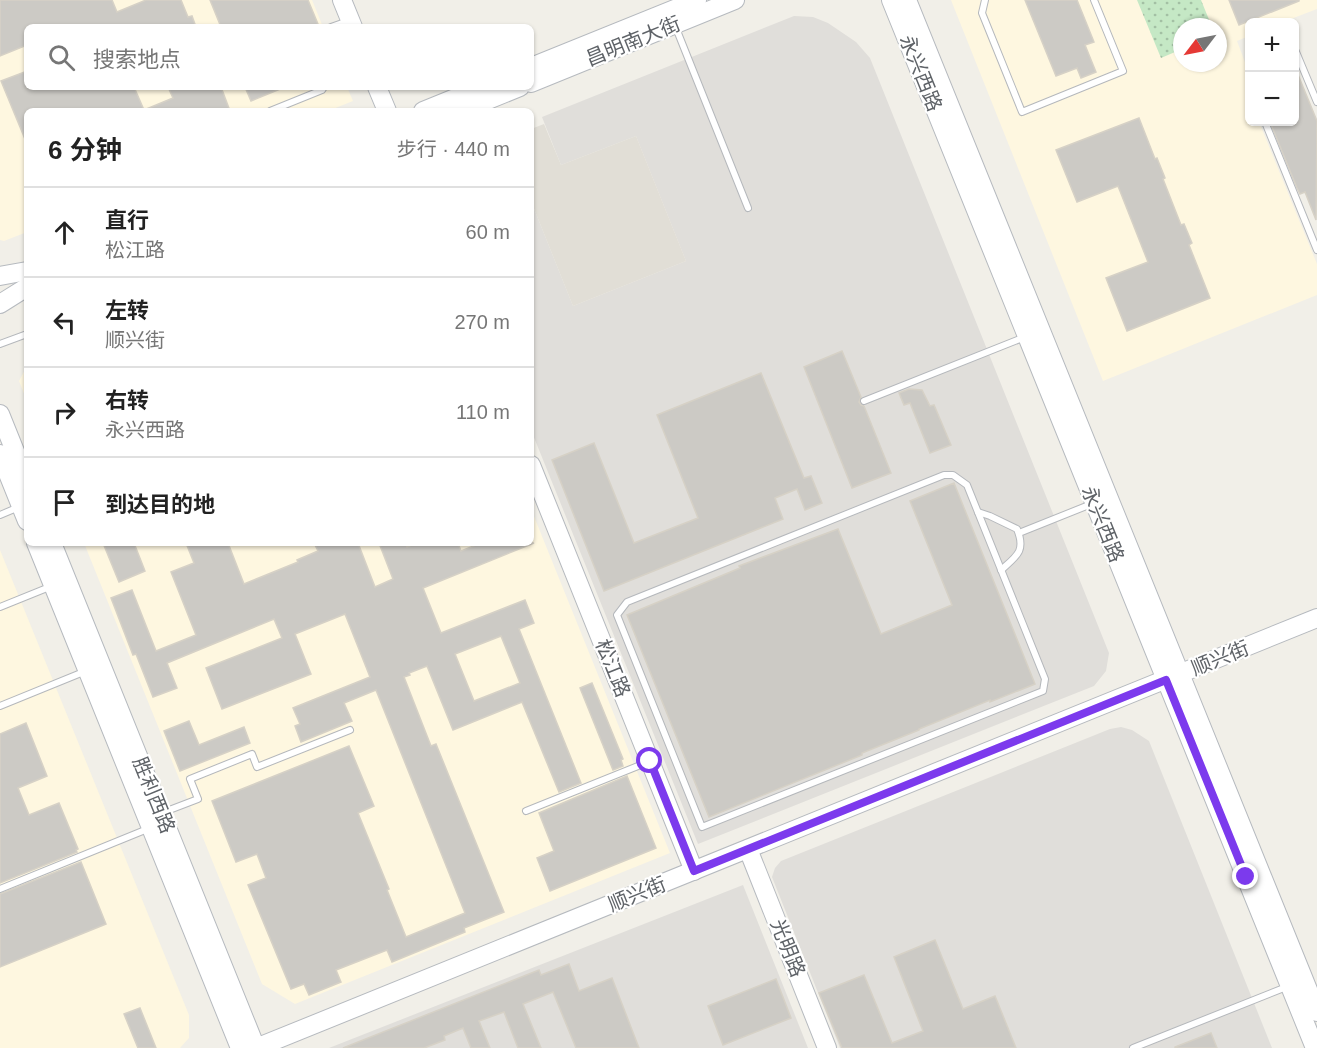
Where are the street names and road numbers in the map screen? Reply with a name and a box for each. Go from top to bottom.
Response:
street label: 昌明南大街 [583,12,683,70]
street label: 永兴西路 [896,32,946,114]
street label: 永兴西路 [1078,483,1128,565]
street label: 松江路 [592,636,634,700]
street label: 顺兴街 [1188,637,1252,679]
street label: 胜利西路 [129,754,179,836]
street label: 顺兴街 [605,873,669,915]
street label: 光明路 [767,916,809,980]

